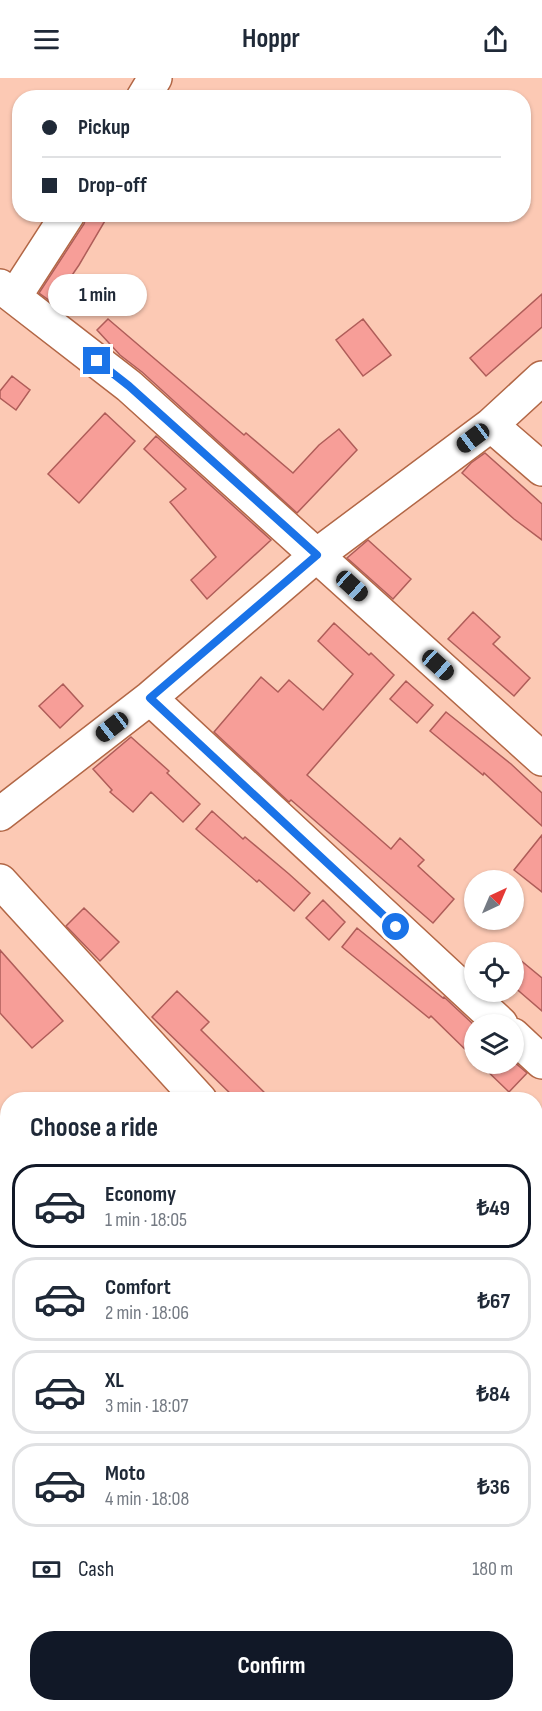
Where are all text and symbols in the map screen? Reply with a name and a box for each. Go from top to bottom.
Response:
icon: menu [30,23,63,56]
text: Hoppr [242,23,300,55]
icon: share [479,23,512,56]
text: Pickup [78,114,130,141]
text: Drop-off [78,172,147,199]
callout: 1 min [48,274,146,316]
text: 1 min [79,283,116,307]
route end [83,347,110,374]
car [453,420,493,456]
car [333,567,371,605]
car [419,646,457,684]
car [92,709,132,745]
north arrow [464,870,524,930]
map controls [464,870,524,1074]
route start [382,913,409,940]
button: locate [464,942,524,1002]
button: layers [464,1014,524,1074]
text: Choose a ride [30,1112,158,1144]
icon: car [33,1179,87,1233]
text: Economy [105,1181,176,1208]
text: ₺49 [477,1195,510,1222]
text: 1 min · 18:05 [105,1208,187,1232]
icon: car [33,1272,87,1326]
text: Comfort [105,1274,171,1301]
text: ₺67 [477,1288,510,1315]
text: 2 min · 18:06 [105,1301,189,1325]
icon: car [33,1365,87,1419]
text: XL [105,1367,124,1394]
text: ₺84 [477,1381,510,1408]
text: 3 min · 18:07 [105,1394,188,1418]
icon: car [33,1458,87,1512]
text: Moto [105,1460,145,1487]
text: ₺36 [477,1474,510,1501]
text: 4 min · 18:08 [105,1487,189,1511]
icon: cash [30,1553,63,1586]
text: Cash [78,1556,114,1583]
text: 180 m [472,1557,513,1581]
button: Confirm [30,1631,513,1700]

